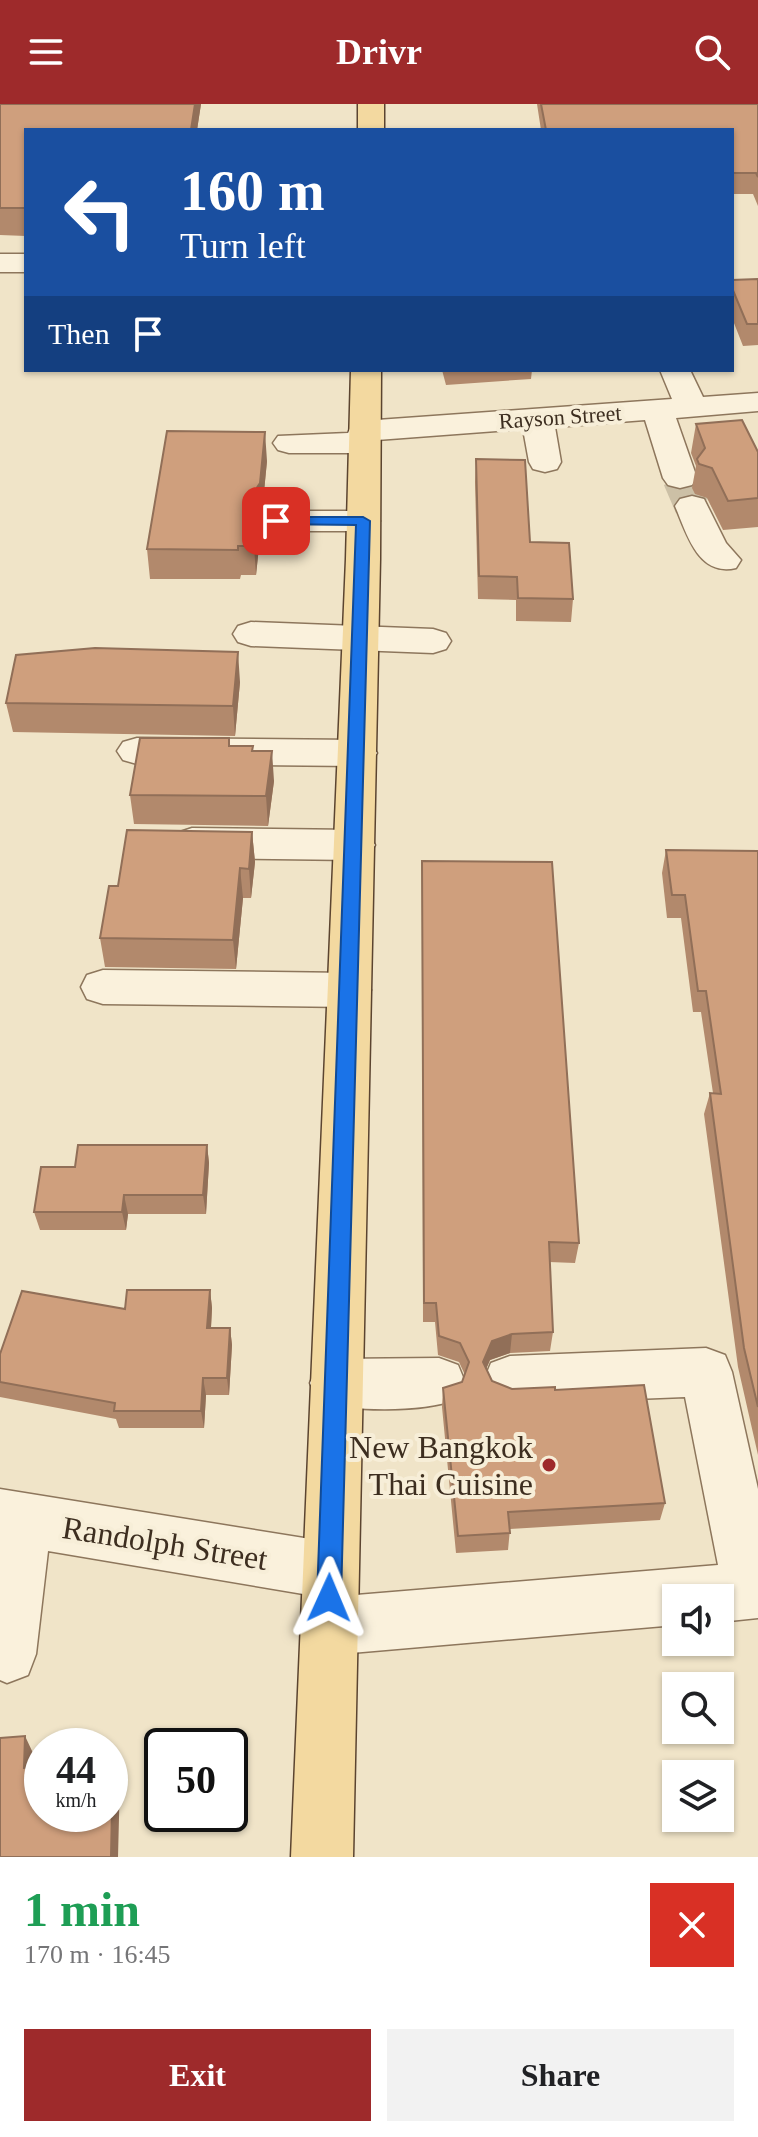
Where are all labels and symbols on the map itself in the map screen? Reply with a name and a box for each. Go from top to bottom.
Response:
street label: Rayson Street [498,400,622,434]
pin [242,487,310,555]
place label: New Bangkok Thai Cuisine [349,1429,533,1502]
marker: New Bangkok Thai Cuisine [540,1456,558,1474]
street label: Randolph Street [60,1509,270,1577]
position arrow [287,1556,371,1640]
speed limit sign: 50 [144,1728,248,1832]

